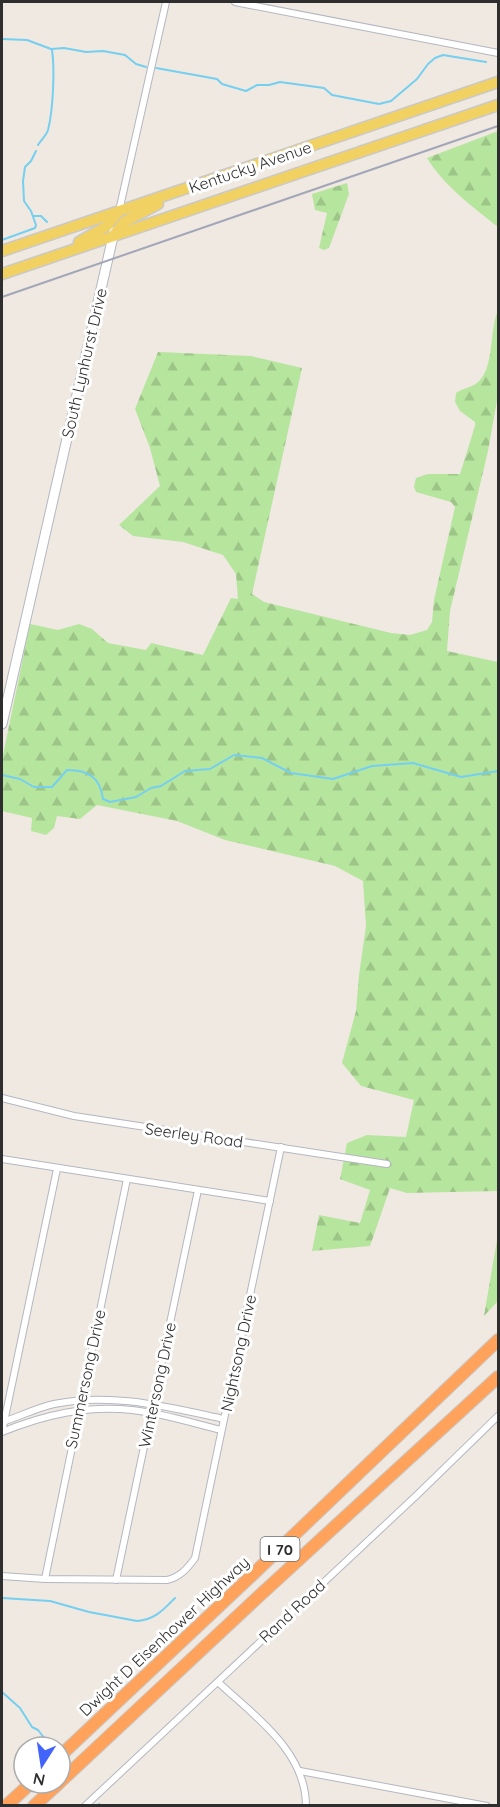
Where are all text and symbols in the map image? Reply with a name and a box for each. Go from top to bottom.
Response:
street label: Kentucky Avenue [186,137,314,197]
street label: South Lynhurst Drive [57,286,111,440]
street label: Seerley Road [144,1118,244,1152]
street label: Nightsong Drive [216,1293,260,1413]
street label: Summersong Drive [60,1308,110,1450]
street label: Wintersong Drive [134,1320,180,1450]
road number: I 70 [260,1537,300,1561]
street label: Dwight D Eisenhower Highway [75,1552,253,1720]
street label: Rand Road [255,1575,329,1647]
north arrow [12,1735,72,1795]
text: N [31,1769,47,1791]

